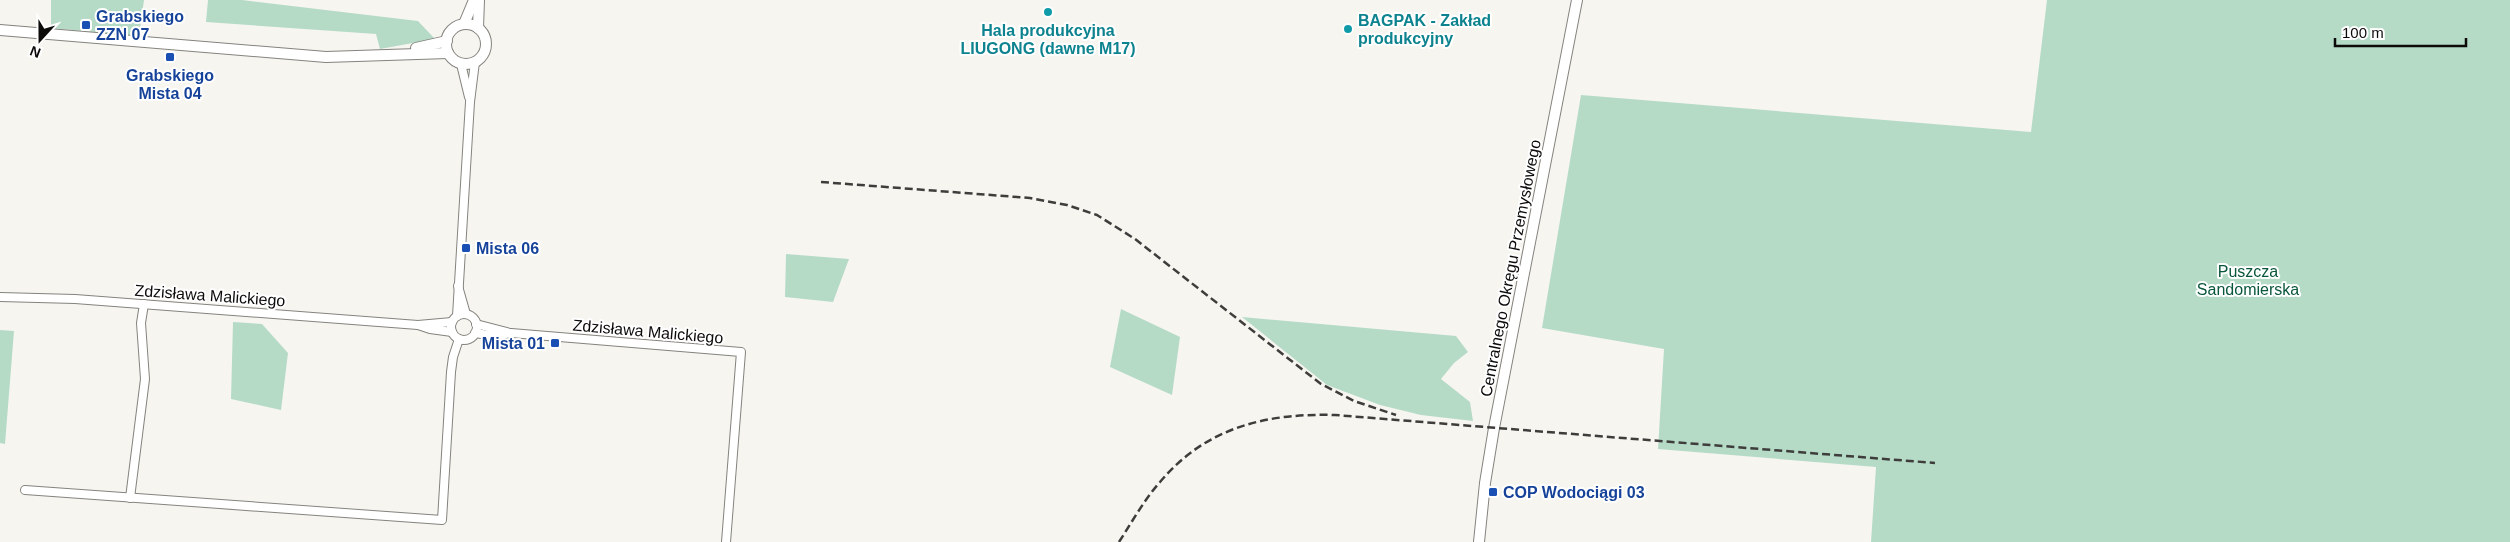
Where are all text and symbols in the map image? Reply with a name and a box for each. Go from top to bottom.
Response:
marker: Hala produkcyjna LIUGONG (dawne M17) [1042,6,1054,18]
place label: Grabskiego ZZN 07 [96,8,184,43]
place label: BAGPAK - Zakład produkcyjny [1358,12,1491,47]
north arrow [15,15,65,65]
scale bar [2335,15,2466,47]
marker: Grabskiego ZZN 07 [80,19,92,31]
place label: Hala produkcyjna LIUGONG (dawne M17) [960,22,1136,57]
marker: BAGPAK - Zakład produkcyjny [1342,23,1354,35]
text: 100 m [2342,24,2384,41]
text: N [28,43,43,61]
marker: Grabskiego Mista 04 [164,51,176,63]
place label: Grabskiego Mista 04 [126,67,214,102]
street label: Centralnego Okręgu Przemysłowego [1477,138,1544,398]
place label: Mista 06 [476,240,539,257]
marker: Mista 06 [460,242,472,254]
park label: Puszcza Sandomierska [2197,263,2299,298]
street label: Zdzisława Malickiego [134,282,286,309]
street label: Zdzisława Malickiego [572,316,724,347]
place label: Mista 01 [482,335,545,352]
marker: Mista 01 [549,337,561,349]
place label: COP Wodociągi 03 [1503,484,1645,501]
marker: COP Wodociągi 03 [1487,486,1499,498]

